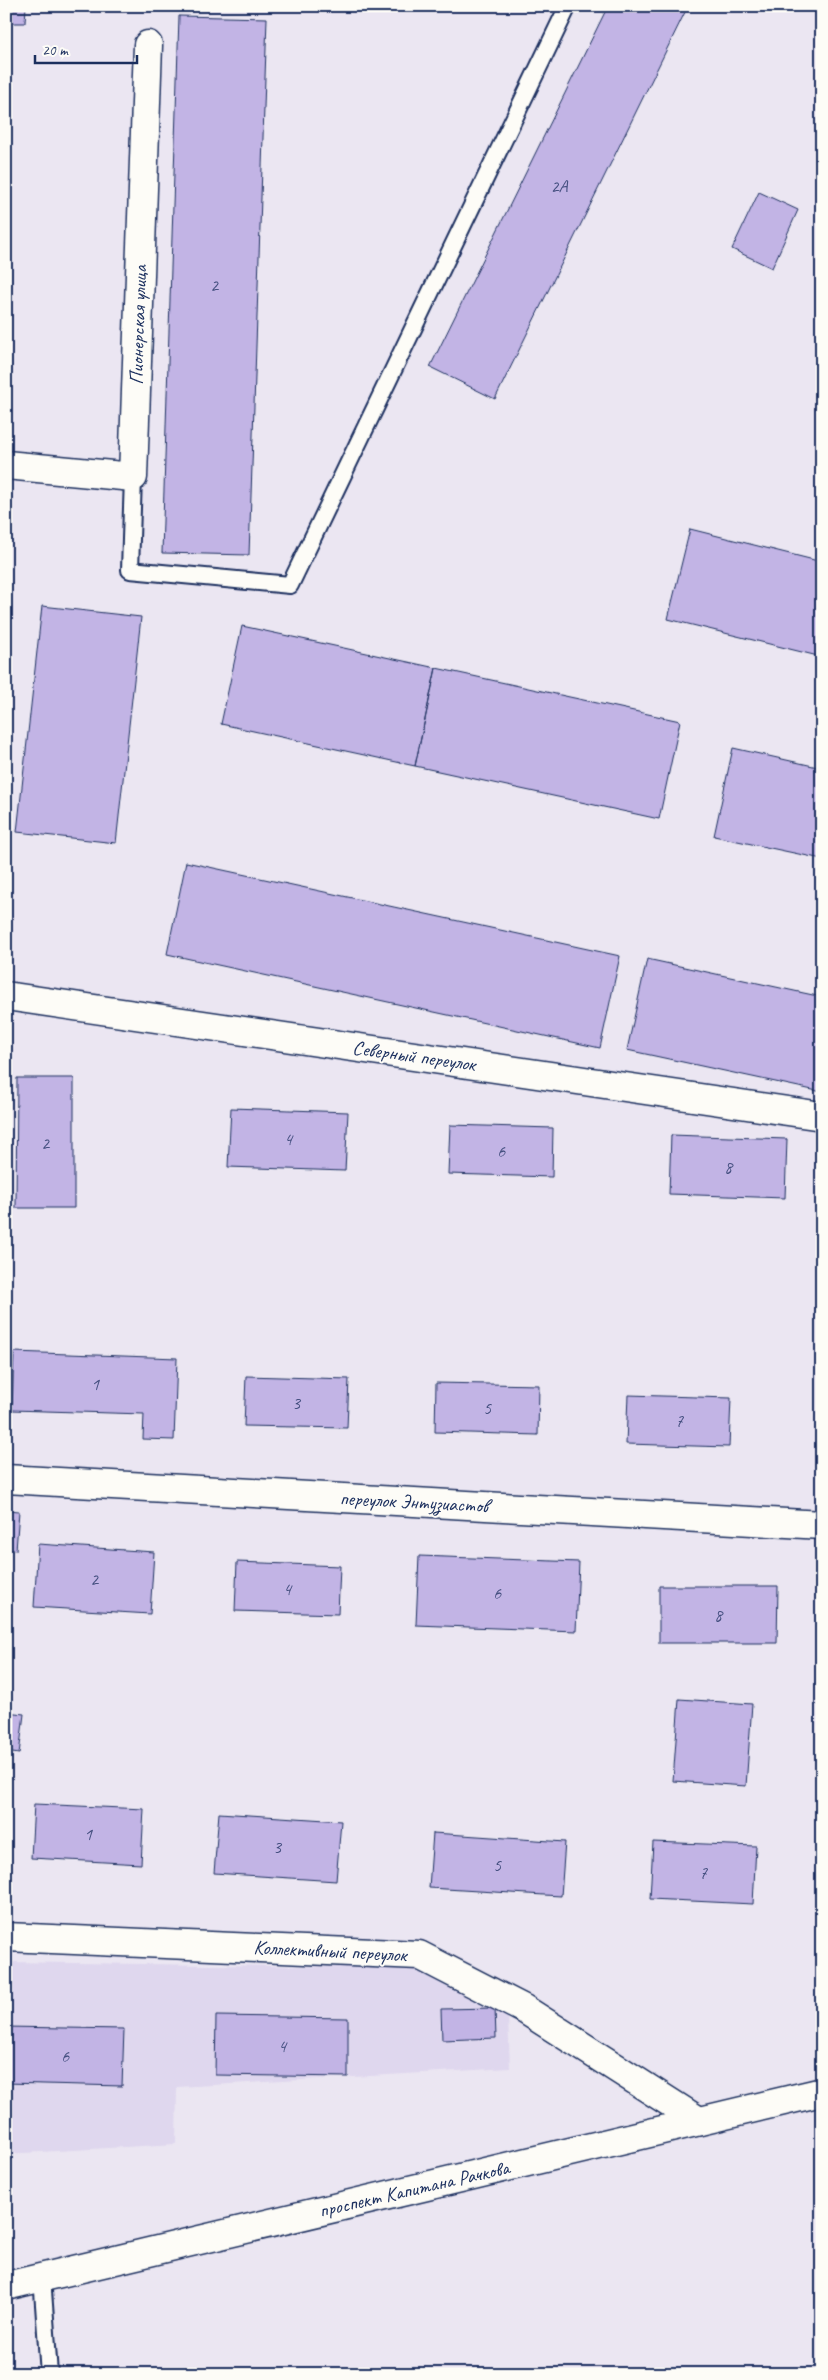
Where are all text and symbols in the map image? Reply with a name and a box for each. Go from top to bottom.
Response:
scale bar [35,32,138,64]
text: 20 m [42,41,69,60]
house number: 2А [550,175,569,197]
street label: Пионерская улица [123,263,153,385]
house number: 2 [210,274,220,296]
street label: Северный переулок [351,1035,479,1077]
house number: 4 [284,1128,294,1150]
house number: 2 [41,1132,51,1154]
house number: 6 [497,1140,506,1162]
house number: 8 [724,1156,734,1178]
house number: 1 [91,1373,100,1395]
house number: 3 [292,1392,302,1414]
house number: 5 [483,1397,492,1419]
house number: 7 [675,1410,684,1432]
street label: переулок Энтузиастов [339,1486,494,1520]
house number: 2 [90,1568,100,1590]
house number: 4 [283,1578,293,1600]
house number: 6 [493,1582,502,1604]
house number: 8 [714,1604,724,1626]
house number: 1 [84,1823,93,1845]
house number: 3 [273,1836,283,1858]
house number: 5 [493,1854,502,1876]
house number: 7 [699,1862,708,1884]
street label: Коллективный переулок [253,1935,409,1968]
house number: 4 [278,2035,288,2057]
house number: 6 [61,2045,70,2067]
street label: проспект Капитана Рачкова [317,2155,513,2223]

